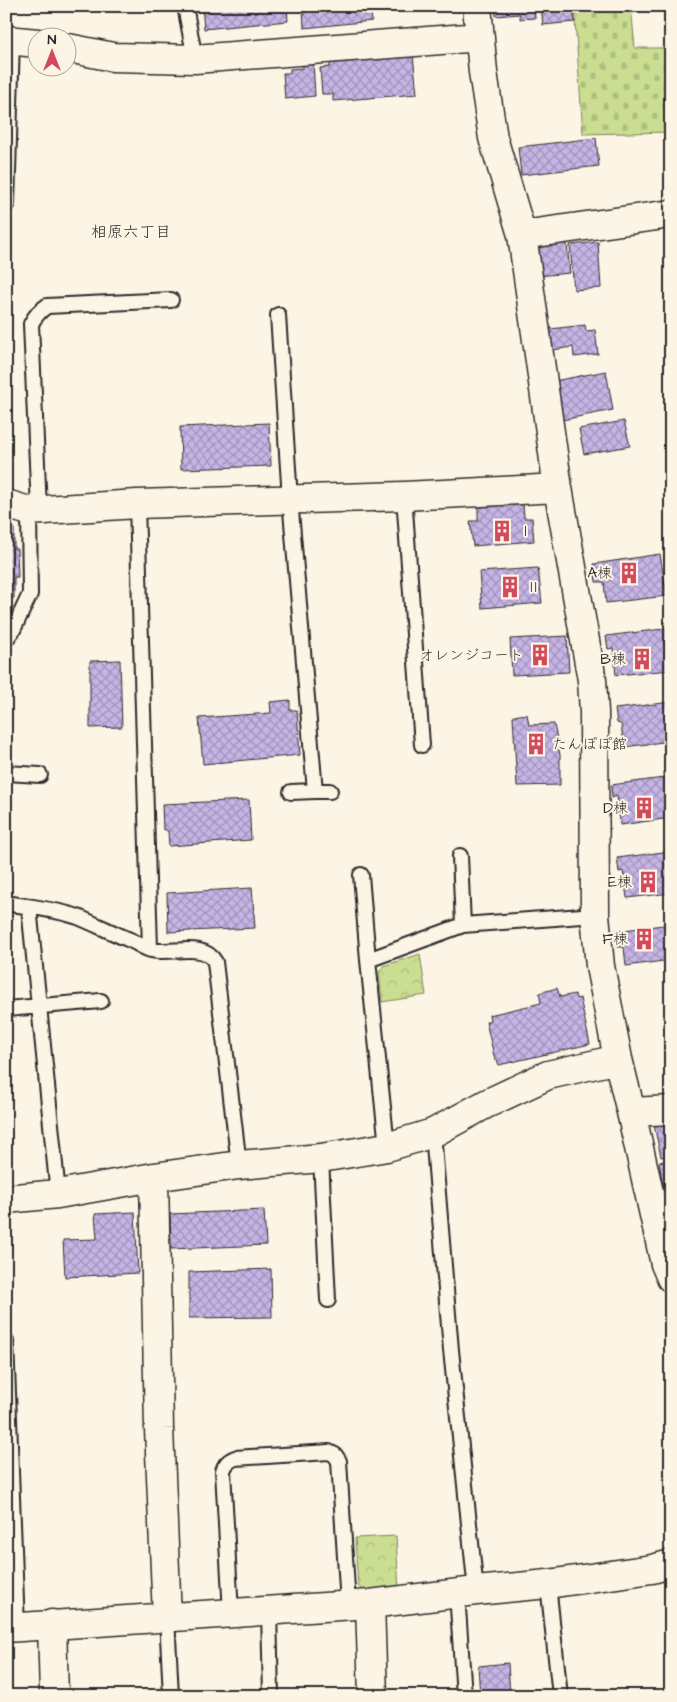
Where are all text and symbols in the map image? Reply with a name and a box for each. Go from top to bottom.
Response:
north arrow [28,28,78,78]
text: N [48,30,57,50]
district label: 相原六丁目 [91,221,171,243]
building icon: Ⅰ [489,518,515,544]
place label: Ⅰ [518,521,533,542]
building icon: A棟 [616,560,642,586]
place label: A棟 [587,563,612,584]
building icon: Ⅱ [497,574,523,600]
place label: Ⅱ [526,577,541,598]
building icon: オレンジコート [527,642,553,668]
place label: オレンジコート [419,645,524,666]
building icon: B棟 [629,646,655,672]
place label: B棟 [600,649,626,670]
building icon: たんぽぽ館 [523,731,549,757]
place label: たんぽぽ館 [552,734,627,755]
building icon: D棟 [631,795,657,821]
place label: D棟 [603,798,628,819]
building icon: E棟 [635,869,661,895]
place label: E棟 [608,872,632,893]
building icon: F棟 [631,926,657,952]
place label: F棟 [603,929,628,950]

